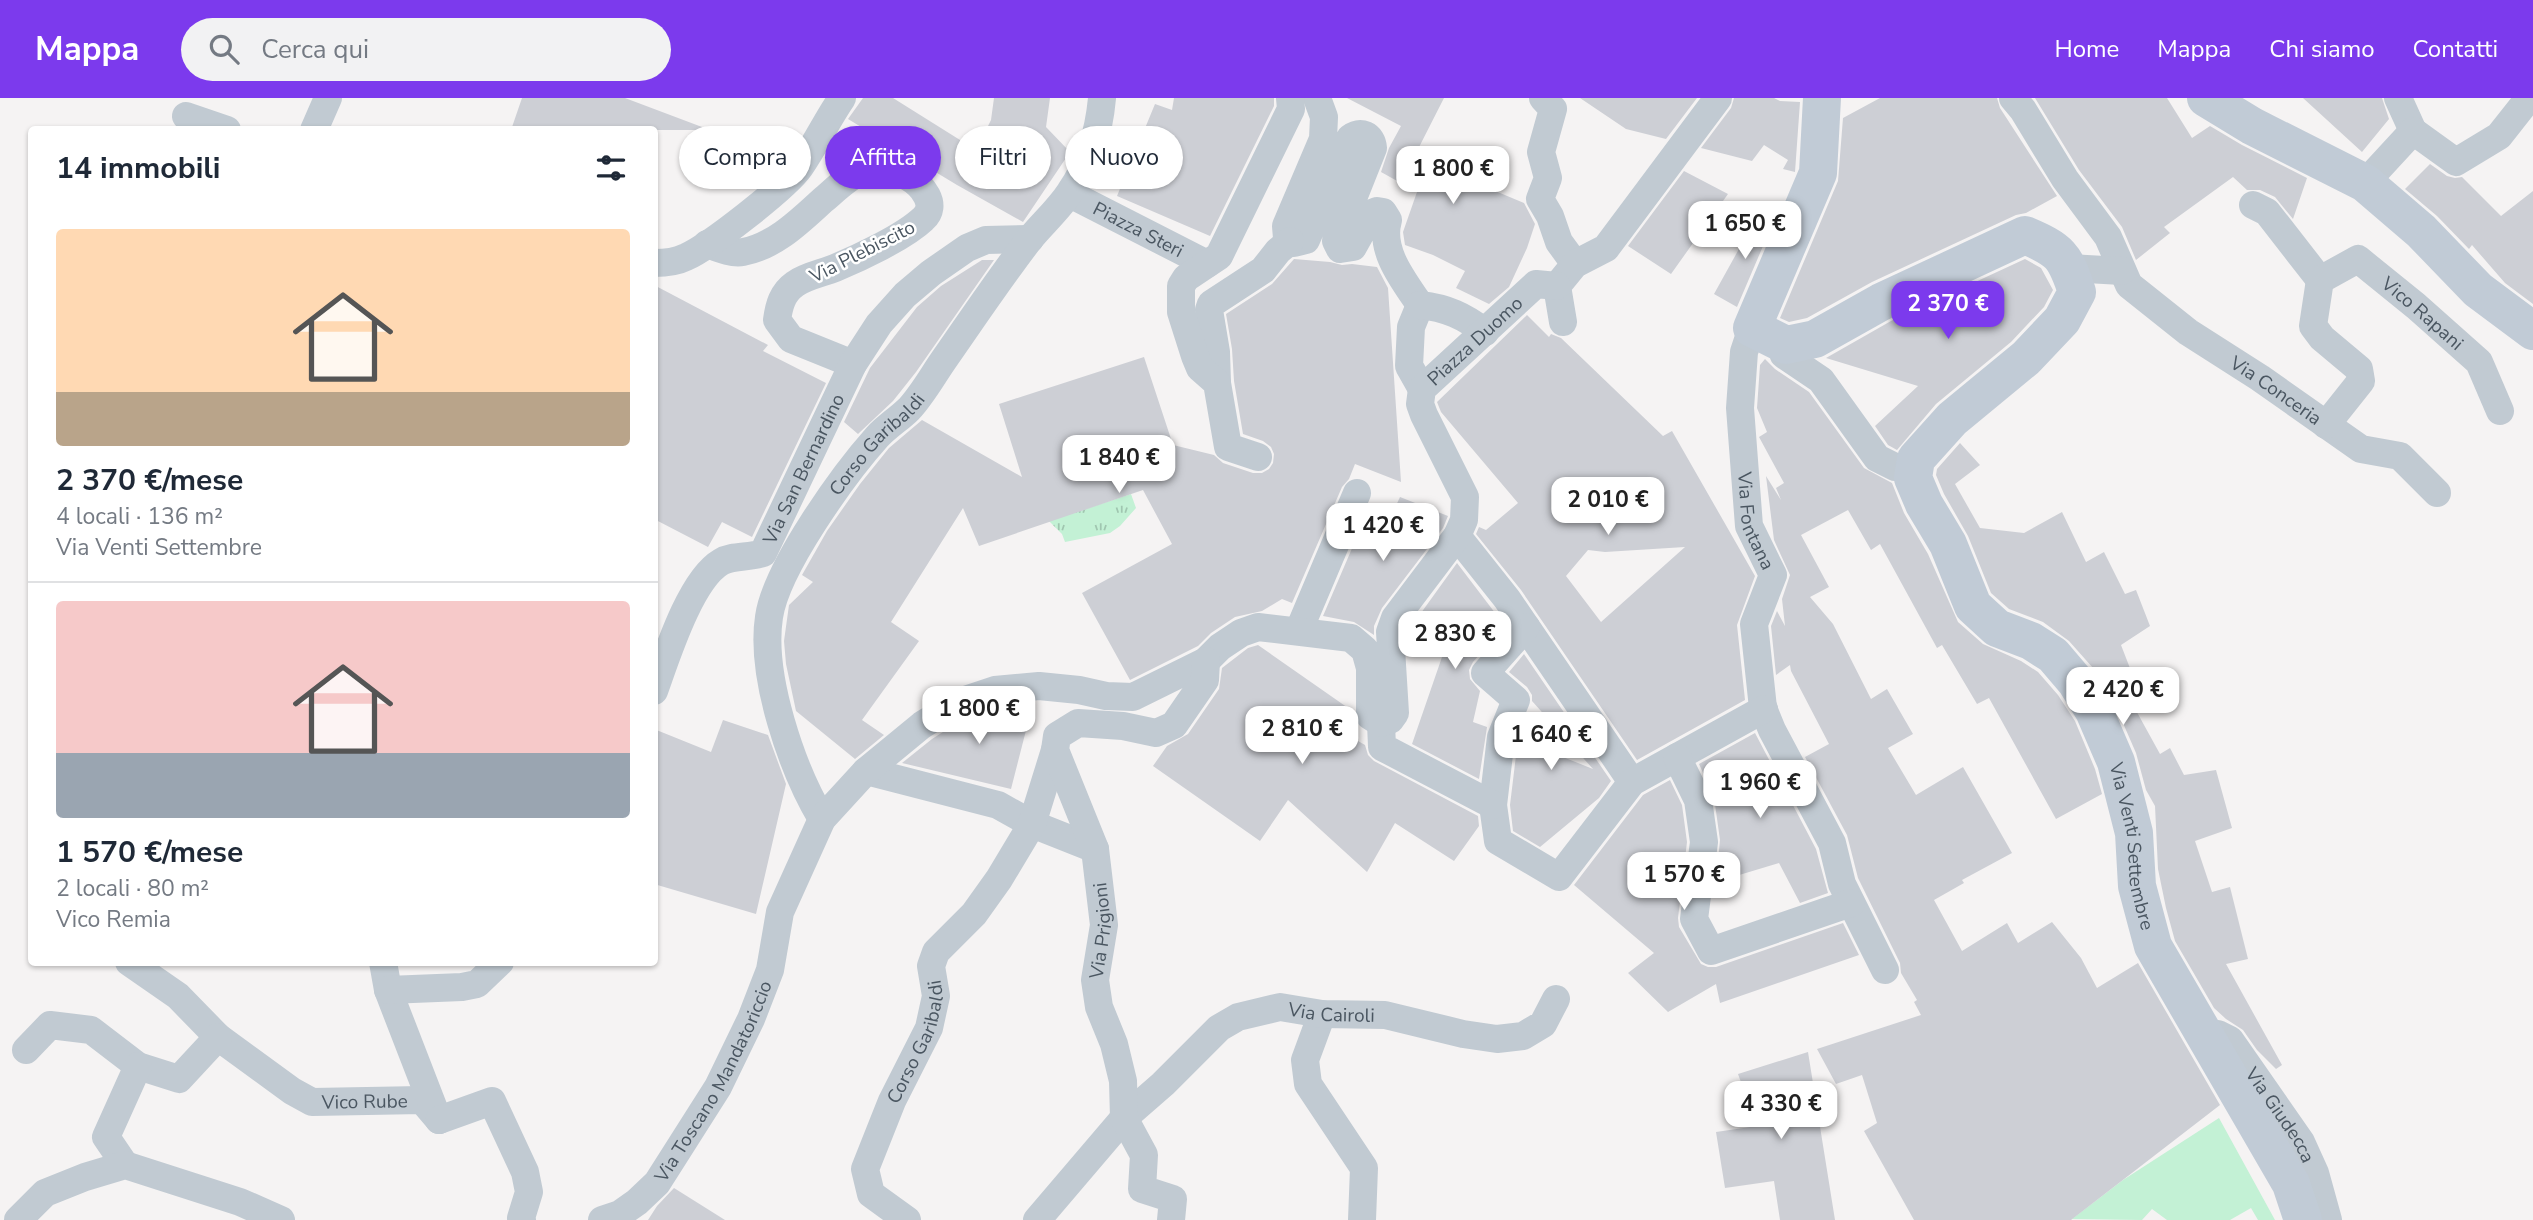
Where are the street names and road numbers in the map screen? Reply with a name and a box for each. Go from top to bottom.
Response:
street label: Piazza Steri [1088,196,1188,264]
street label: Via Plebiscito [804,214,920,290]
street label: Vico Rapani [2375,270,2469,356]
street label: Piazza Duomo [1422,291,1529,392]
street label: Via Conceria [2224,350,2327,432]
street label: Corso Garibaldi [823,388,931,501]
street label: Via San Bernardino [757,389,851,550]
street label: Via Fontana [1731,470,1780,574]
street label: Via Venti Settembre [2102,759,2160,933]
street label: Via Prigioni [1083,881,1118,982]
street label: Via Toscano Mandatoriccio [648,977,779,1188]
street label: Corso Garibaldi [881,978,950,1108]
street label: Via Cairoli [1285,996,1375,1029]
street label: Via Giudecca [2238,1061,2321,1167]
street label: Vico Rube [320,1088,408,1116]

